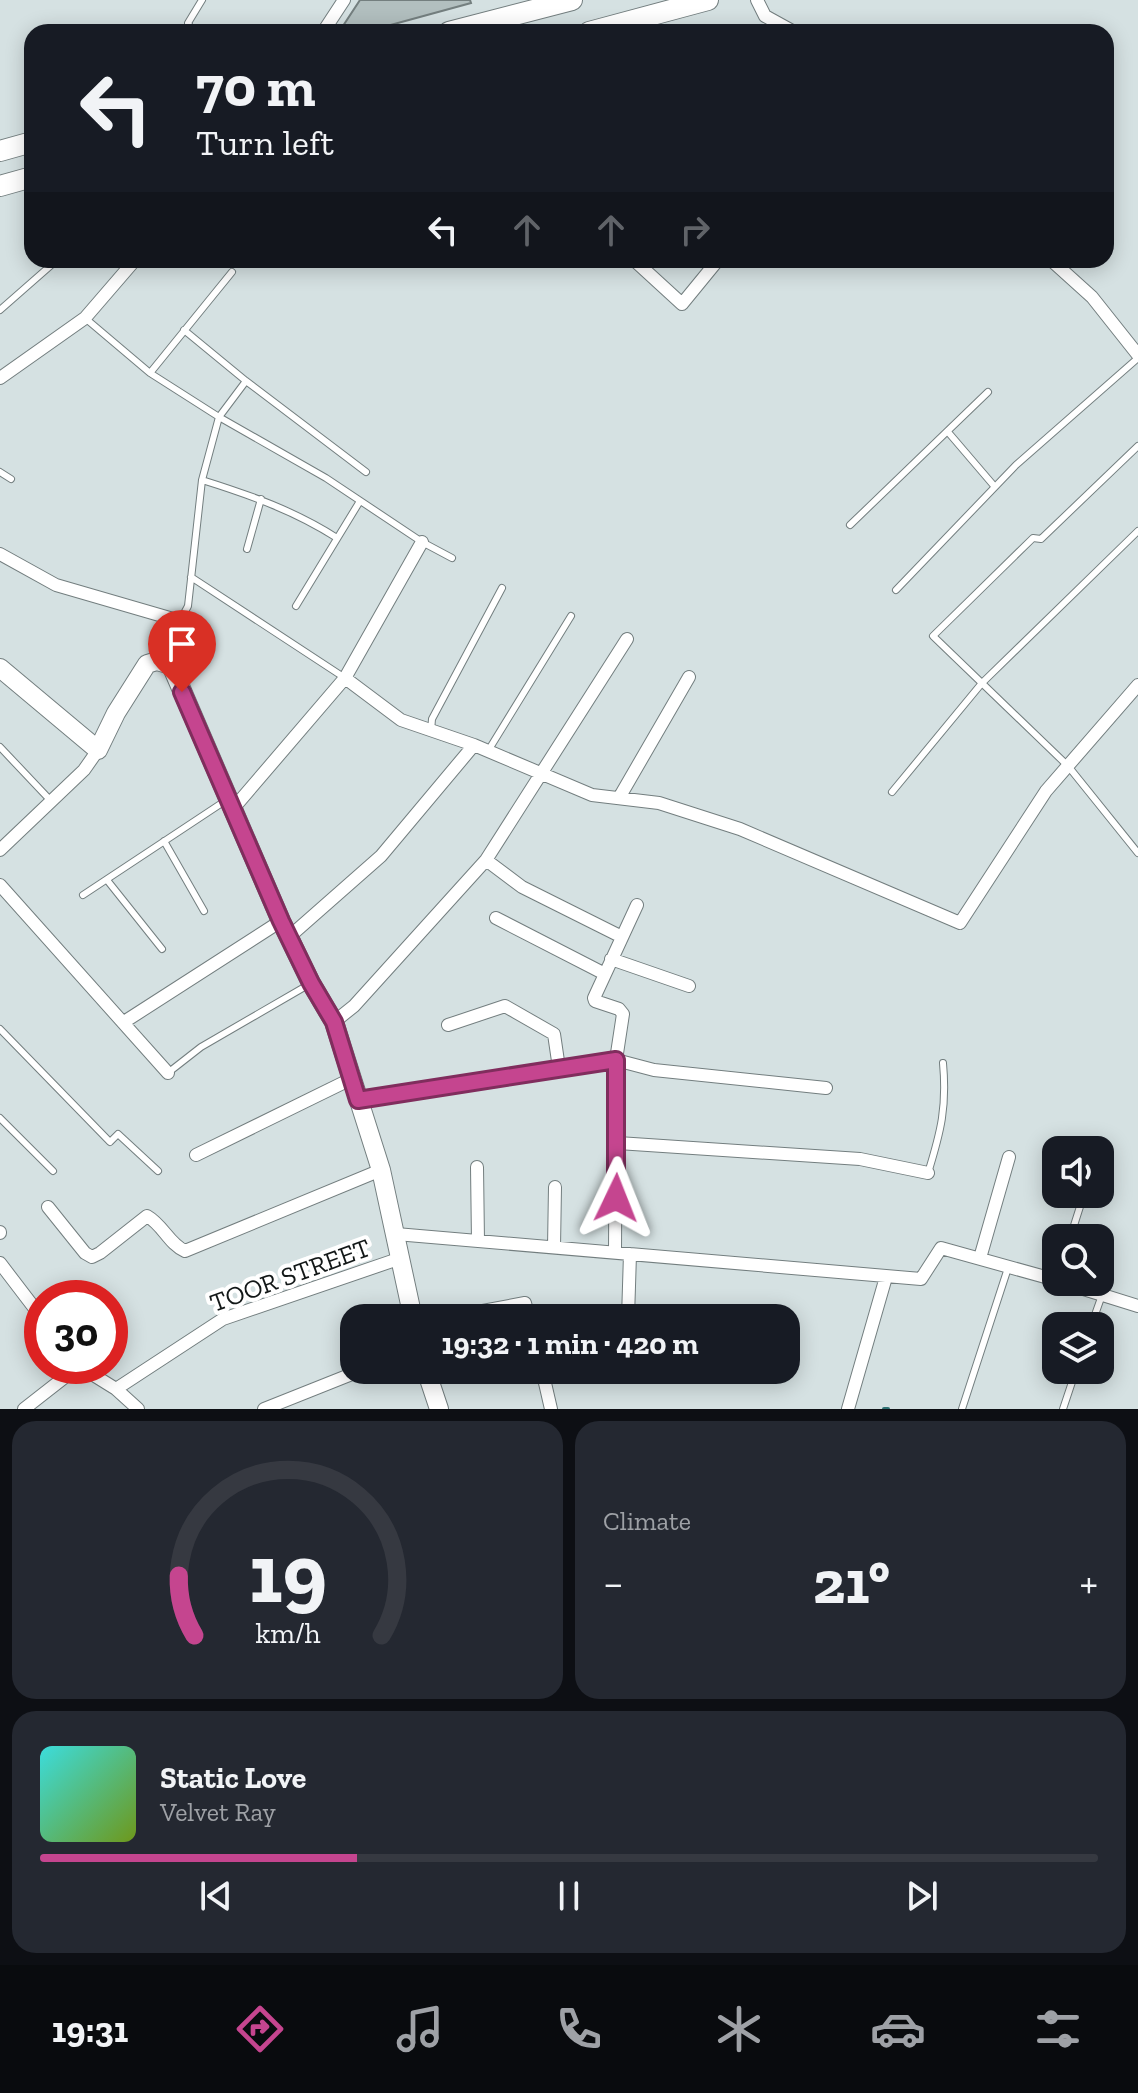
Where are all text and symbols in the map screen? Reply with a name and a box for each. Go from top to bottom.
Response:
text: 70 m [196,53,316,120]
icon: left [64,56,168,160]
text: Turn left [196,121,334,164]
icon: left [421,208,465,252]
icon: ahead [505,208,549,252]
icon: ahead [589,208,633,252]
icon: right [673,208,717,252]
pin [148,610,216,692]
icon: arrive [160,622,204,666]
map controls [1042,1136,1114,1384]
button: sound [1042,1136,1114,1208]
position arrow [574,1156,658,1240]
button: search [1042,1224,1114,1296]
street label: TOOR STREET [205,1231,375,1319]
speed limit sign: 30 [24,1280,128,1384]
button: layers [1042,1312,1114,1384]
text: 19:32 · 1 min · 420 m [441,1326,699,1362]
text: Climate [603,1505,691,1537]
text: 19 [248,1523,327,1623]
text: 21° [813,1546,890,1618]
text: − [603,1556,624,1609]
text: + [1079,1556,1098,1609]
text: km/h [255,1616,320,1650]
text: Static Love [160,1760,306,1796]
text: Velvet Ray [160,1796,276,1828]
icon: previous [194,1874,238,1918]
icon: pause [547,1874,591,1918]
icon: next [900,1874,944,1918]
icon: directions [232,2001,288,2057]
icon: music [392,2001,448,2057]
icon: phone [551,2001,607,2057]
icon: climate [711,2001,767,2057]
icon: car [870,2001,926,2057]
icon: filters [1030,2001,1086,2057]
text: 19:31 [52,2008,128,2051]

